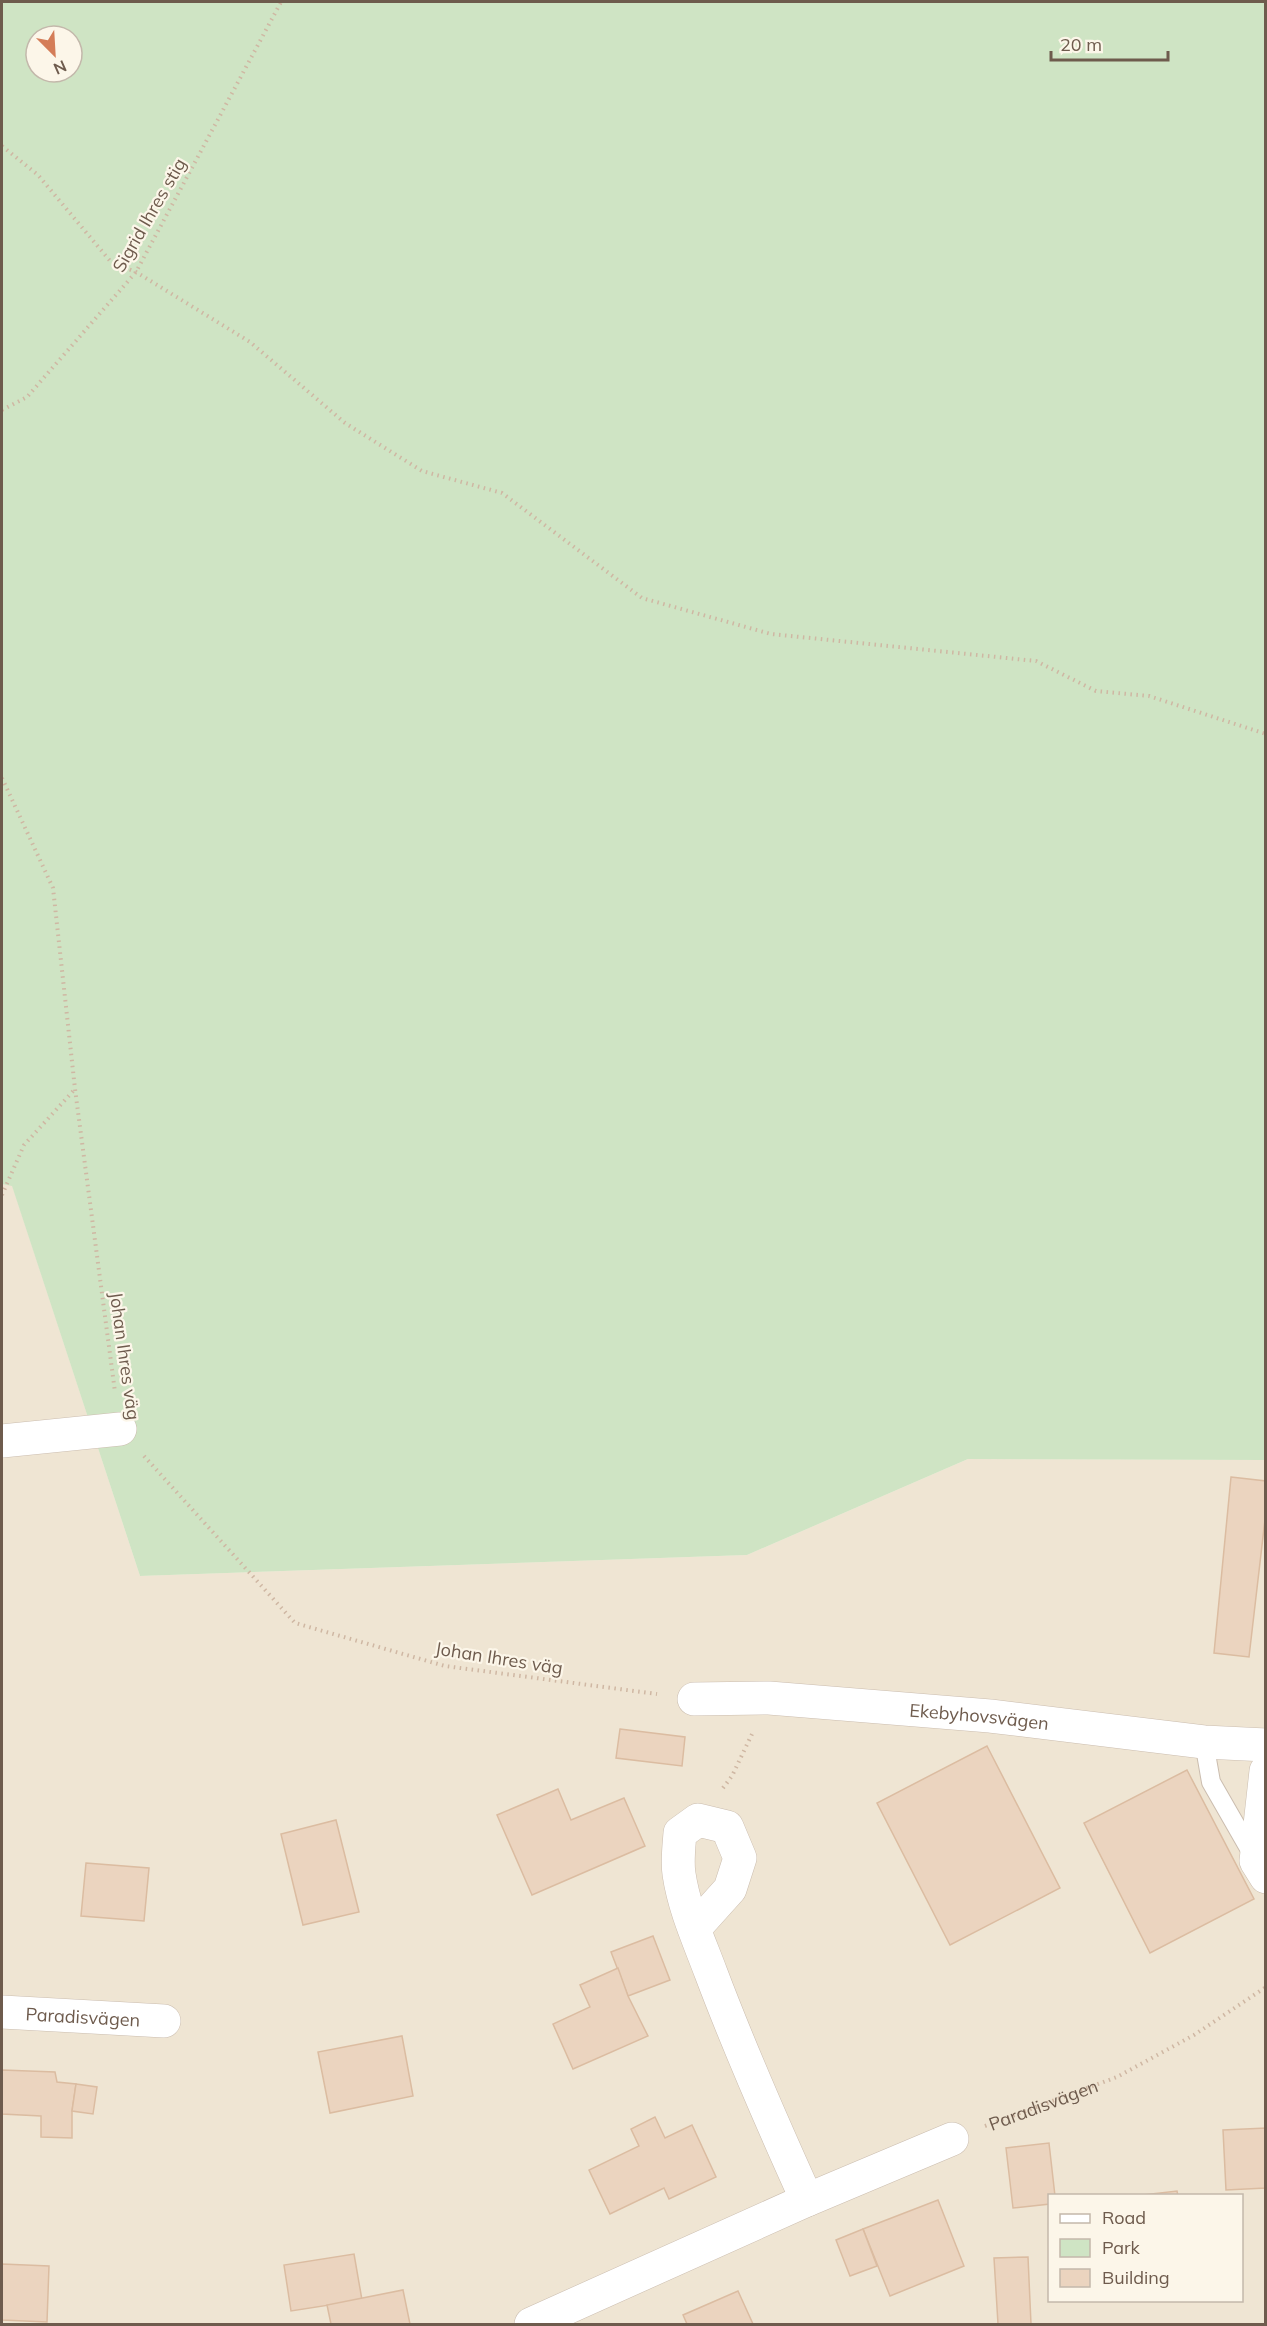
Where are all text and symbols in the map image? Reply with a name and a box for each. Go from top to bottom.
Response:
north arrow [24,24,84,84]
scale bar [1051,24,1168,62]
text: 20 m [1060,33,1102,56]
text: N [51,56,70,79]
street label: Sigrid Ihres stig [107,154,191,276]
street label: Johan Ihres väg [105,1290,145,1422]
street label: Johan Ihres väg [433,1637,565,1679]
street label: Ekebyhovsvägen [909,1698,1050,1735]
street label: Paradisvägen [25,2002,141,2031]
street label: Paradisvägen [985,2074,1101,2135]
legend [1048,2194,1243,2302]
text: Road [1102,2206,1146,2229]
text: Park [1102,2236,1141,2259]
text: Building [1102,2266,1170,2289]

